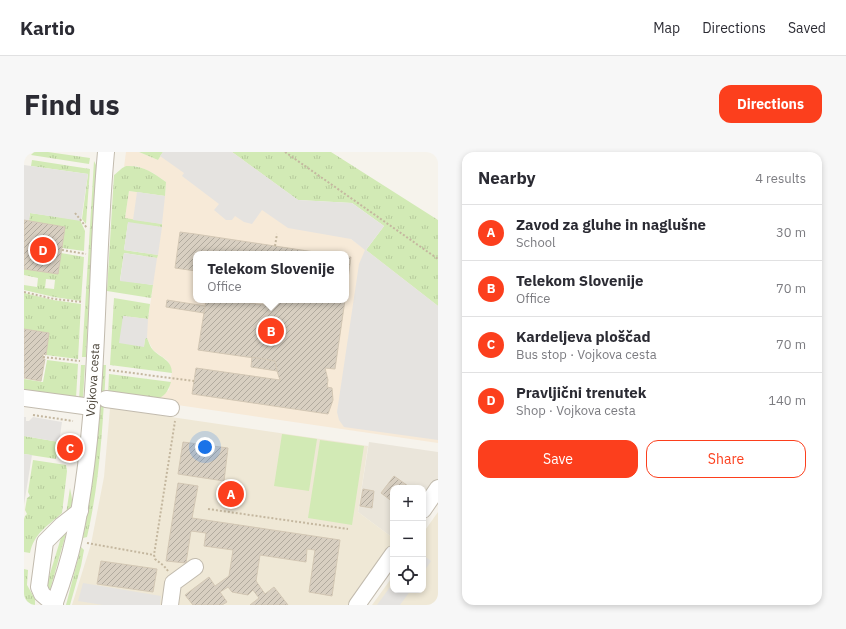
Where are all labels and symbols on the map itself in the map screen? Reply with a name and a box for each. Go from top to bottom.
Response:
pin: D [30,235,56,265]
pin: B [258,316,284,346]
street label: Vojkova cesta [82,342,103,417]
pin: C [57,433,83,463]
your location [195,437,215,457]
pin: A [218,479,244,509]

